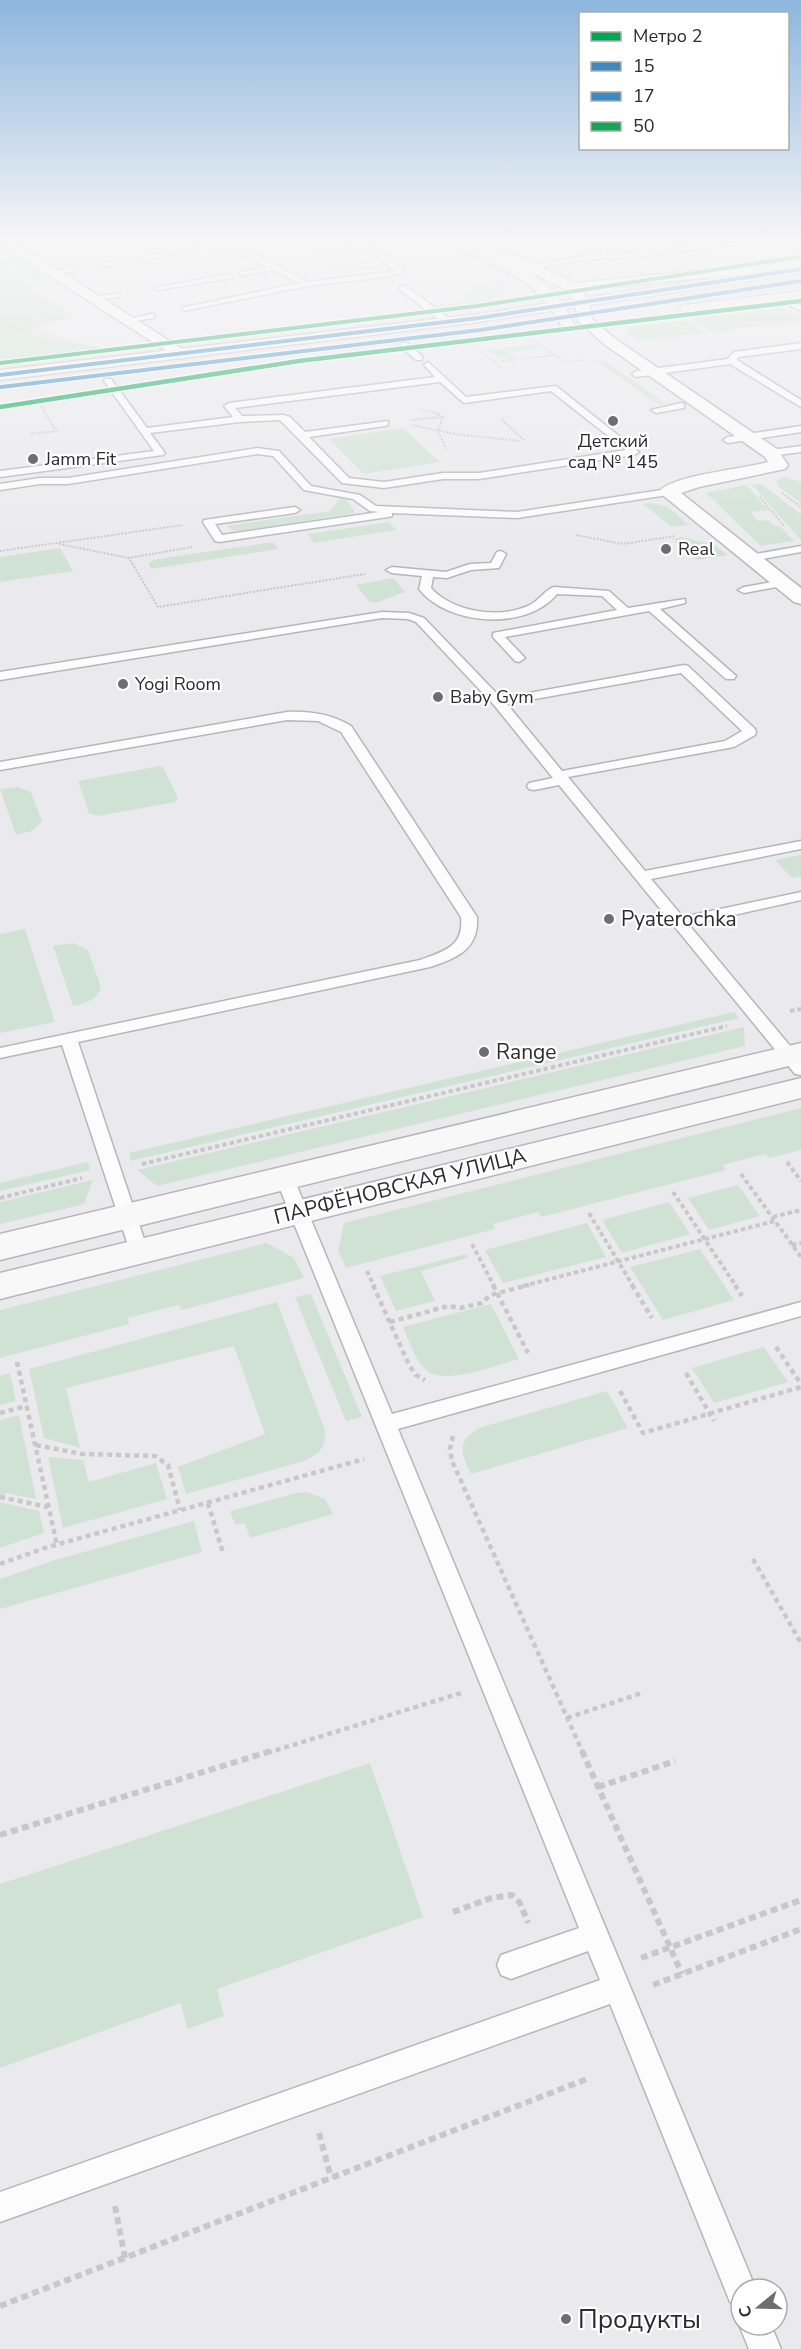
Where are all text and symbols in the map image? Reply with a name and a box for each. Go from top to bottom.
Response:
legend [579,12,789,150]
text: Метро 2 [633,24,702,48]
text: 15 [633,54,655,78]
text: 17 [633,84,655,108]
text: 50 [633,114,655,138]
marker: Детский сад № 145 [606,414,620,428]
place label: Детский сад № 145 [568,429,658,474]
place label: Jamm Fit [44,447,117,471]
marker: Jamm Fit [26,452,40,466]
place label: Real [678,537,715,561]
marker: Real [659,542,673,556]
place label: Yogi Room [134,672,221,696]
marker: Yogi Room [116,677,130,691]
place label: Baby Gym [450,685,534,709]
marker: Baby Gym [431,690,445,704]
place label: Pyaterochka [621,905,737,933]
marker: Pyaterochka [602,912,616,926]
place label: Range [496,1038,557,1066]
marker: Range [477,1045,491,1059]
street label: ПАРФЁНОВСКАЯ УЛИЦА [271,1141,529,1231]
north arrow [729,2277,789,2337]
place label: Продукты [578,2302,701,2337]
text: С [734,2303,758,2320]
marker: Продукты [559,2312,573,2326]

